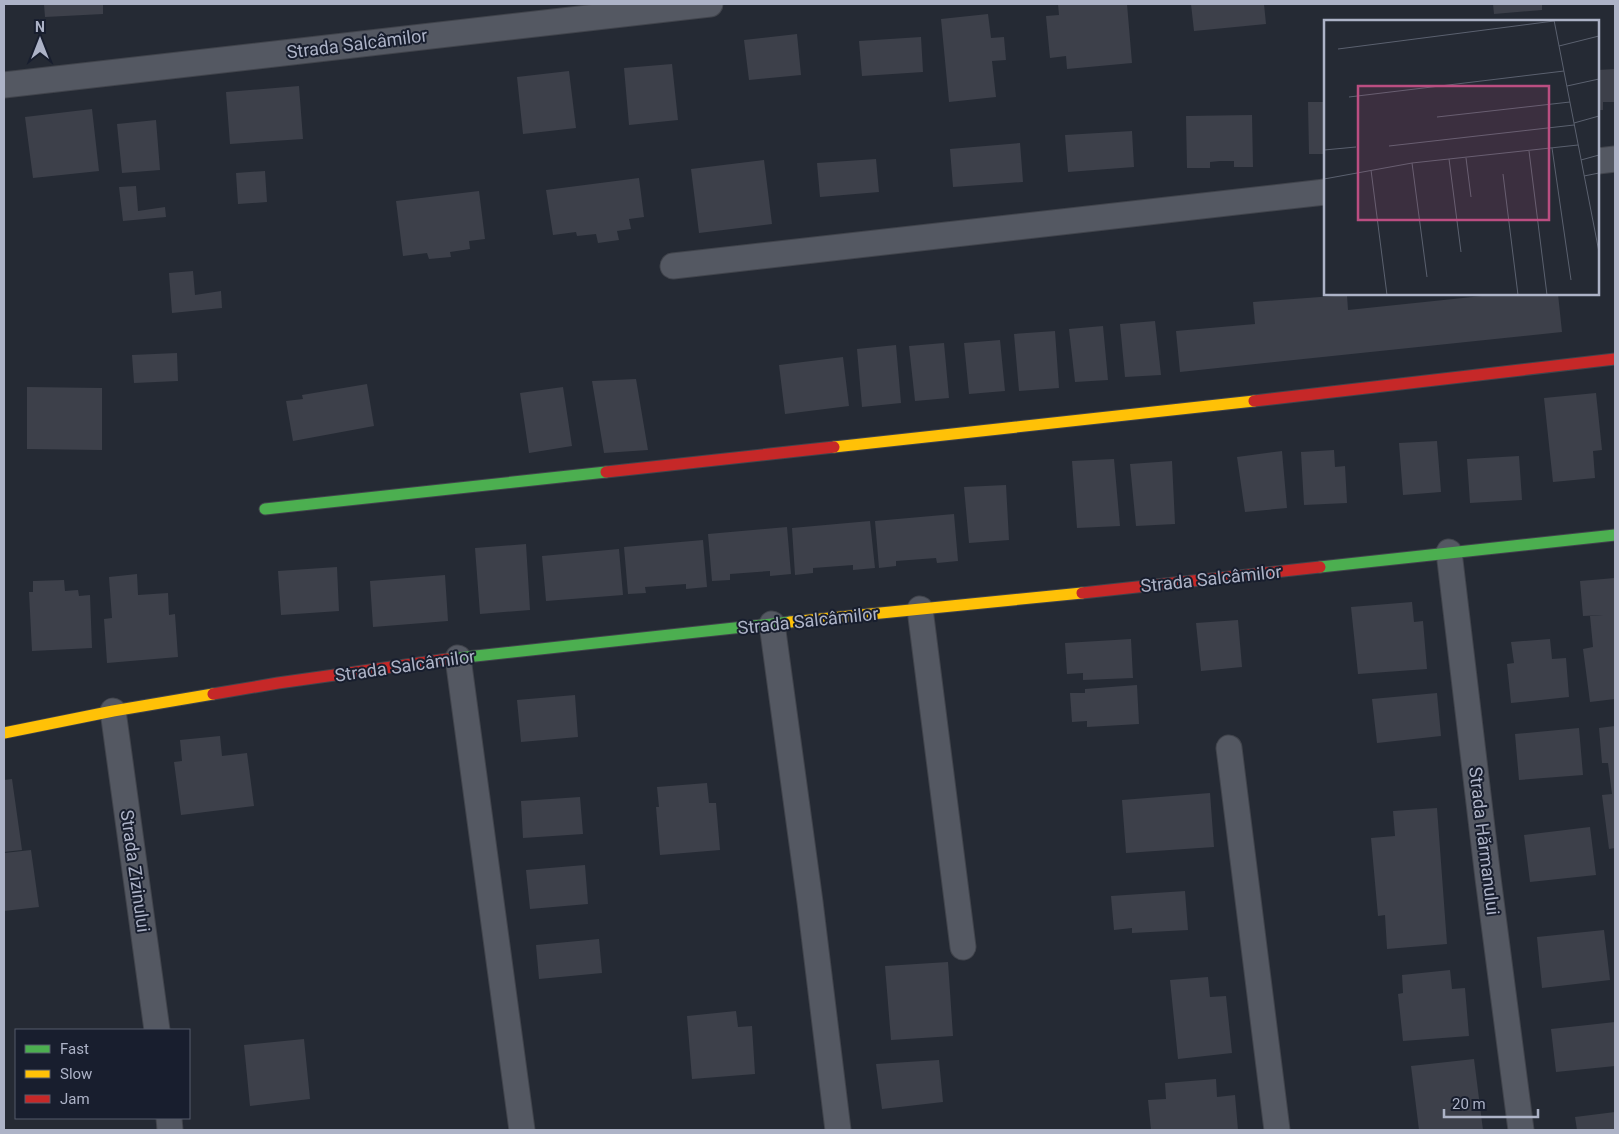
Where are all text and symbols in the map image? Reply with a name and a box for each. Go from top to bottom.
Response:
north arrow [15,15,65,65]
text: N [35,19,45,35]
inset map [1324,20,1599,295]
street label: Strada Salcâmilor [285,24,428,63]
street label: Strada Salcâmilor [1139,561,1282,596]
street label: Strada Salcâmilor [736,603,879,638]
street label: Strada Salcâmilor [333,645,476,686]
street label: Strada Hărmanului [1465,766,1504,916]
street label: Strada Zizinului [117,808,154,934]
legend [15,1029,190,1119]
text: Fast [60,1040,89,1058]
text: Slow [60,1065,92,1083]
scale bar [1444,1086,1538,1118]
text: Jam [60,1090,90,1108]
text: 20 m [1452,1095,1486,1113]

